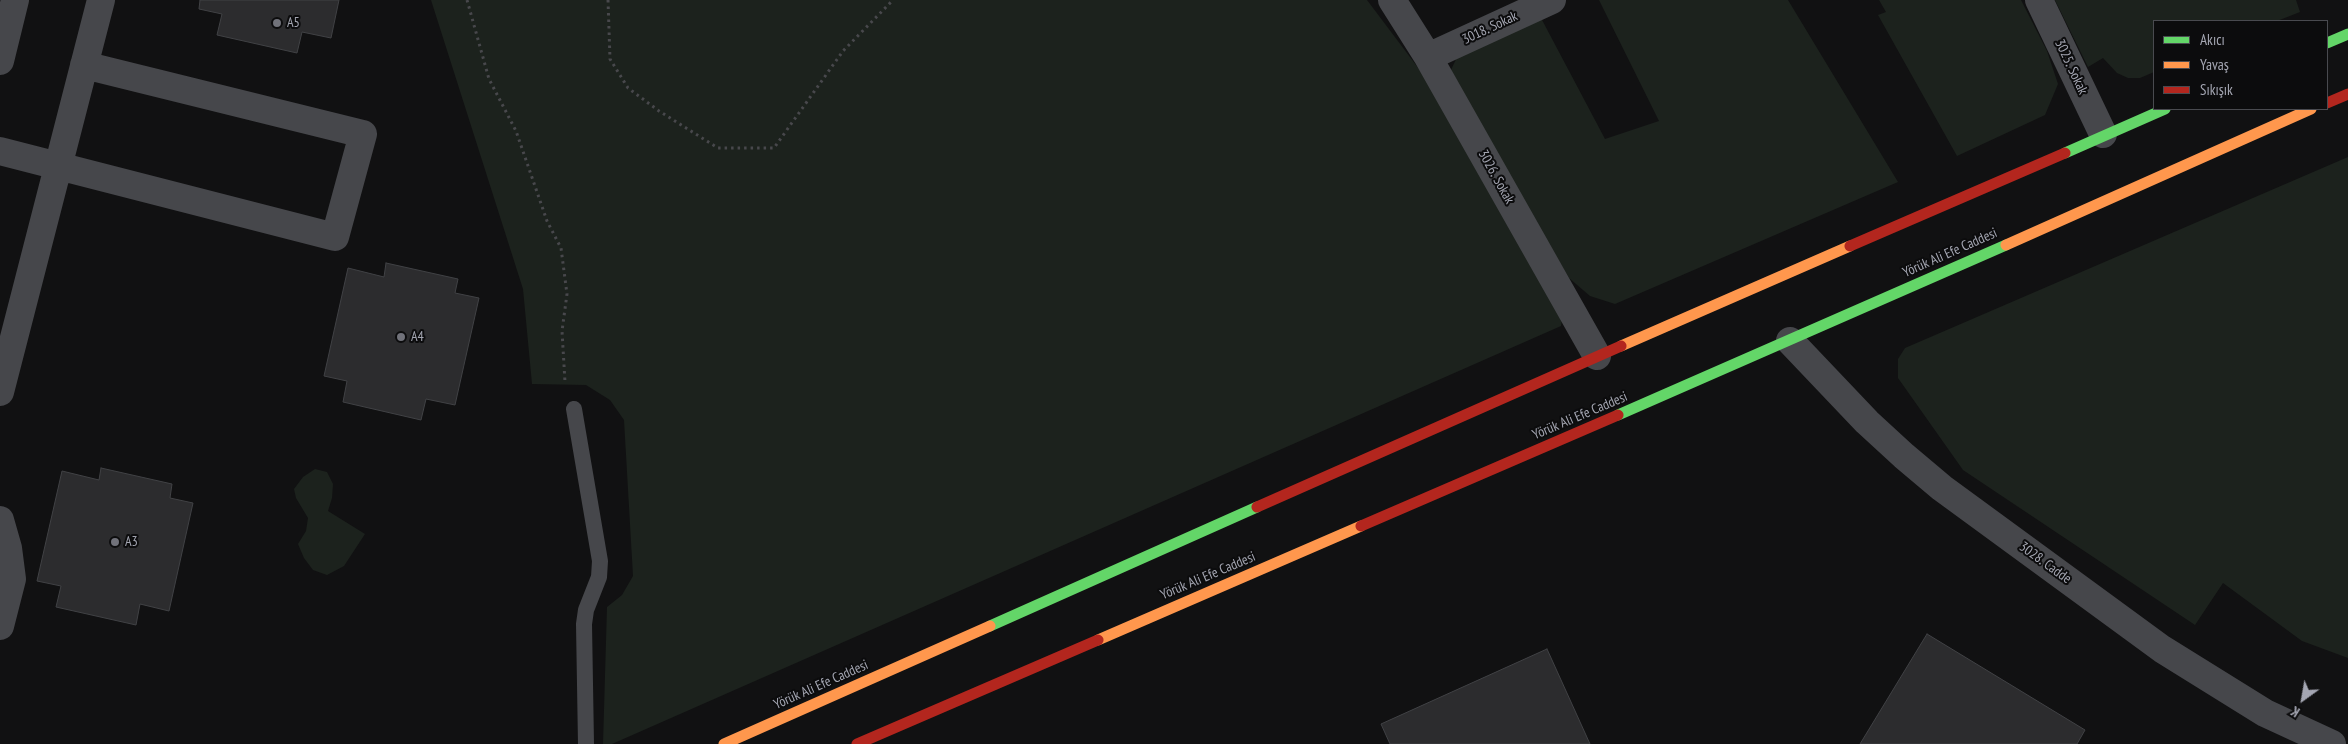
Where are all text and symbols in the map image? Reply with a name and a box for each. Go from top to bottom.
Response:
street label: 3018. Sokak [1460,8,1520,48]
place label: A5 [287,15,300,31]
marker: A5 [271,17,283,29]
legend [2153,20,2328,110]
text: Akıcı [2200,30,2225,49]
street label: 3025. Sokak [2051,37,2091,97]
text: Yavaş [2200,55,2229,74]
text: Sıkışık [2200,80,2233,99]
street label: 3026. Sokak [1474,147,1518,207]
street label: Yörük Ali Efe Caddesi [1900,225,2000,281]
place label: A4 [411,329,424,345]
marker: A4 [395,331,407,343]
street label: Yörük Ali Efe Caddesi [1530,388,1630,444]
place label: A3 [125,534,138,550]
marker: A3 [109,536,121,548]
street label: 3028. Cadde [2016,538,2074,588]
street label: Yörük Ali Efe Caddesi [1158,548,1258,604]
street label: Yörük Ali Efe Caddesi [771,657,871,713]
north arrow [2278,674,2328,724]
text: K [2287,702,2303,721]

